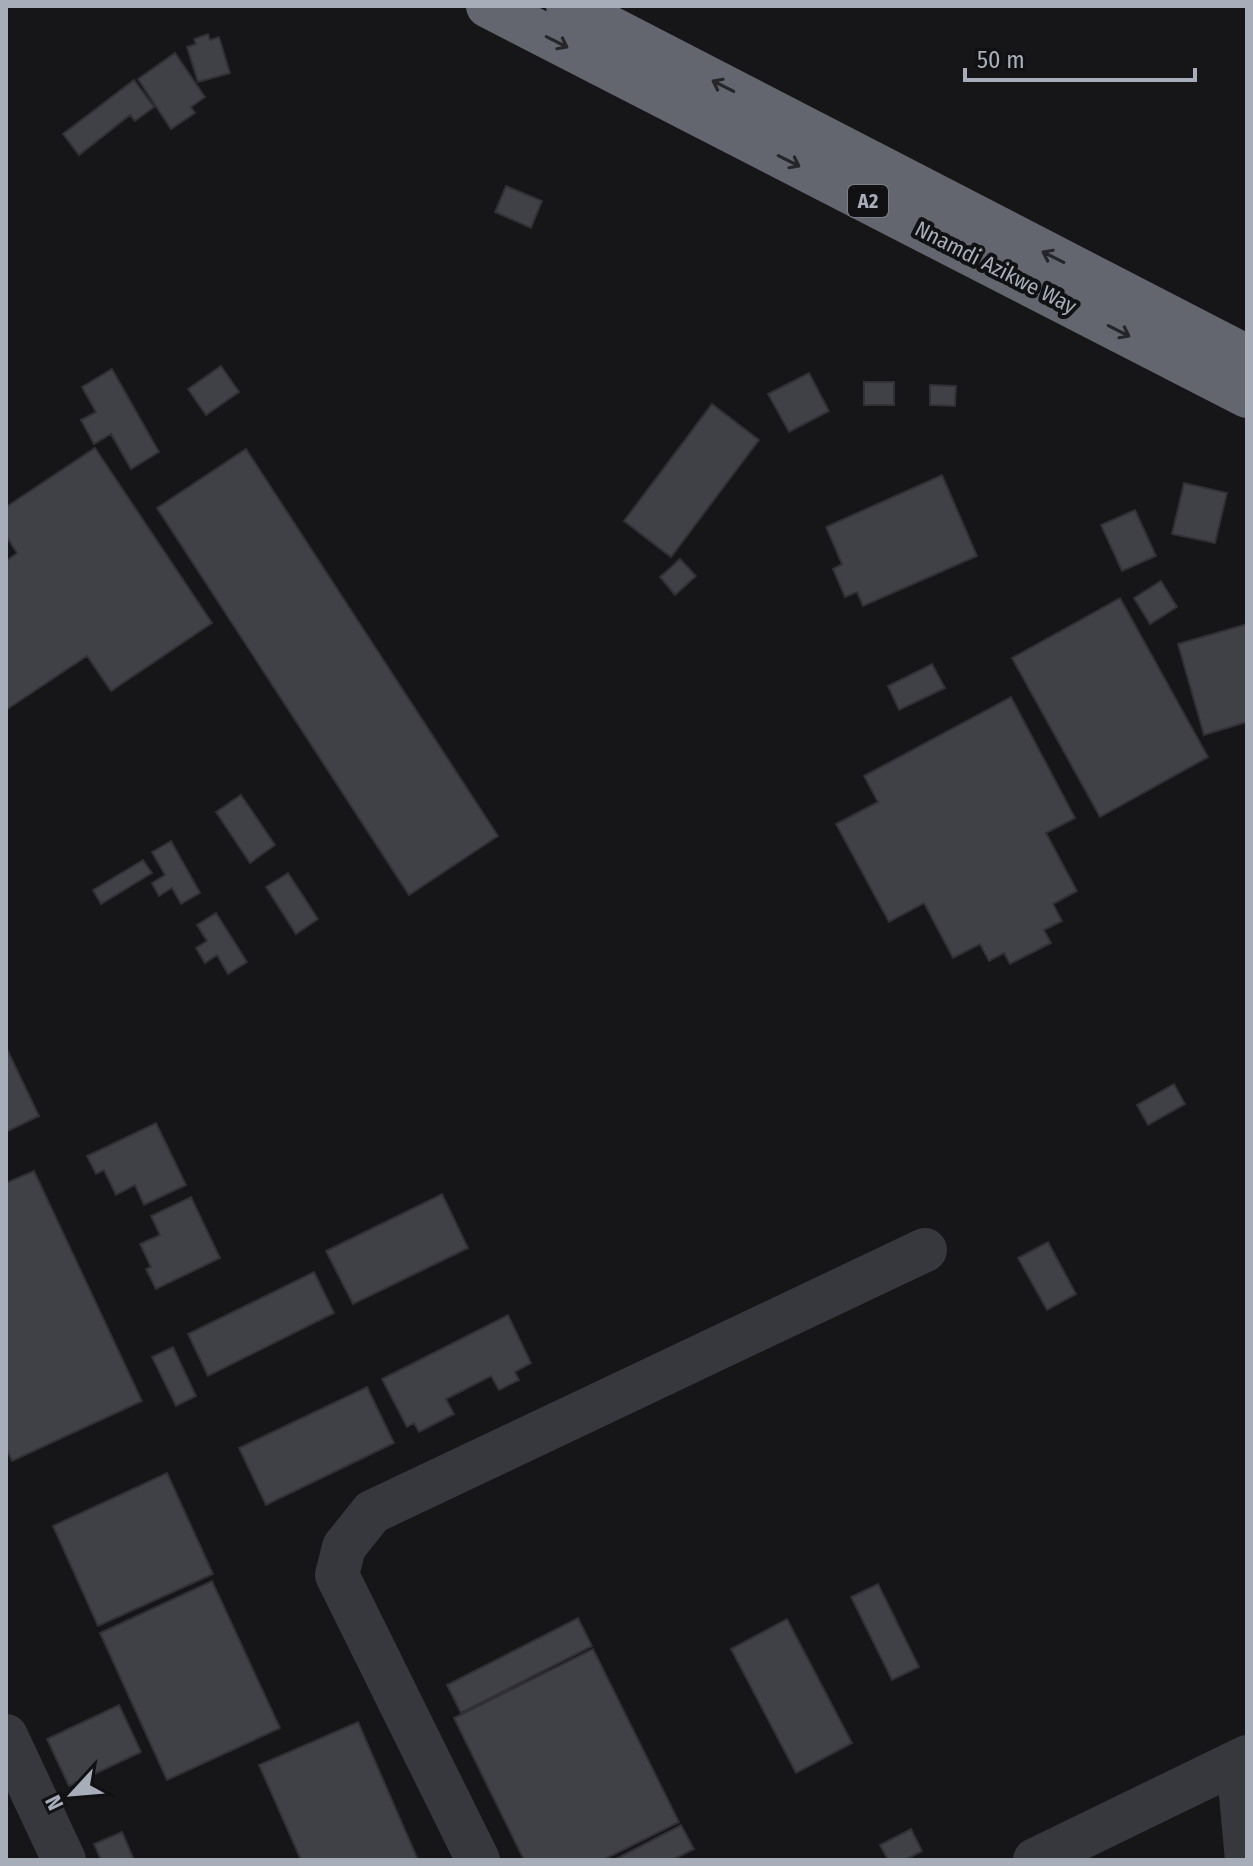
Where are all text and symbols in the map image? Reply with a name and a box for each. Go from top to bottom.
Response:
scale bar [965,32,1195,82]
one-way arrow [545,34,569,50]
text: 50 m [977,46,1025,74]
one-way arrow [711,78,735,93]
one-way arrow [776,153,800,169]
road number: A2 [848,185,888,217]
street label: Nnamdi Azikwe Way [910,215,1081,320]
one-way arrow [1042,248,1066,264]
one-way arrow [1107,323,1131,339]
north arrow [32,1754,112,1834]
text: N [39,1791,69,1814]

